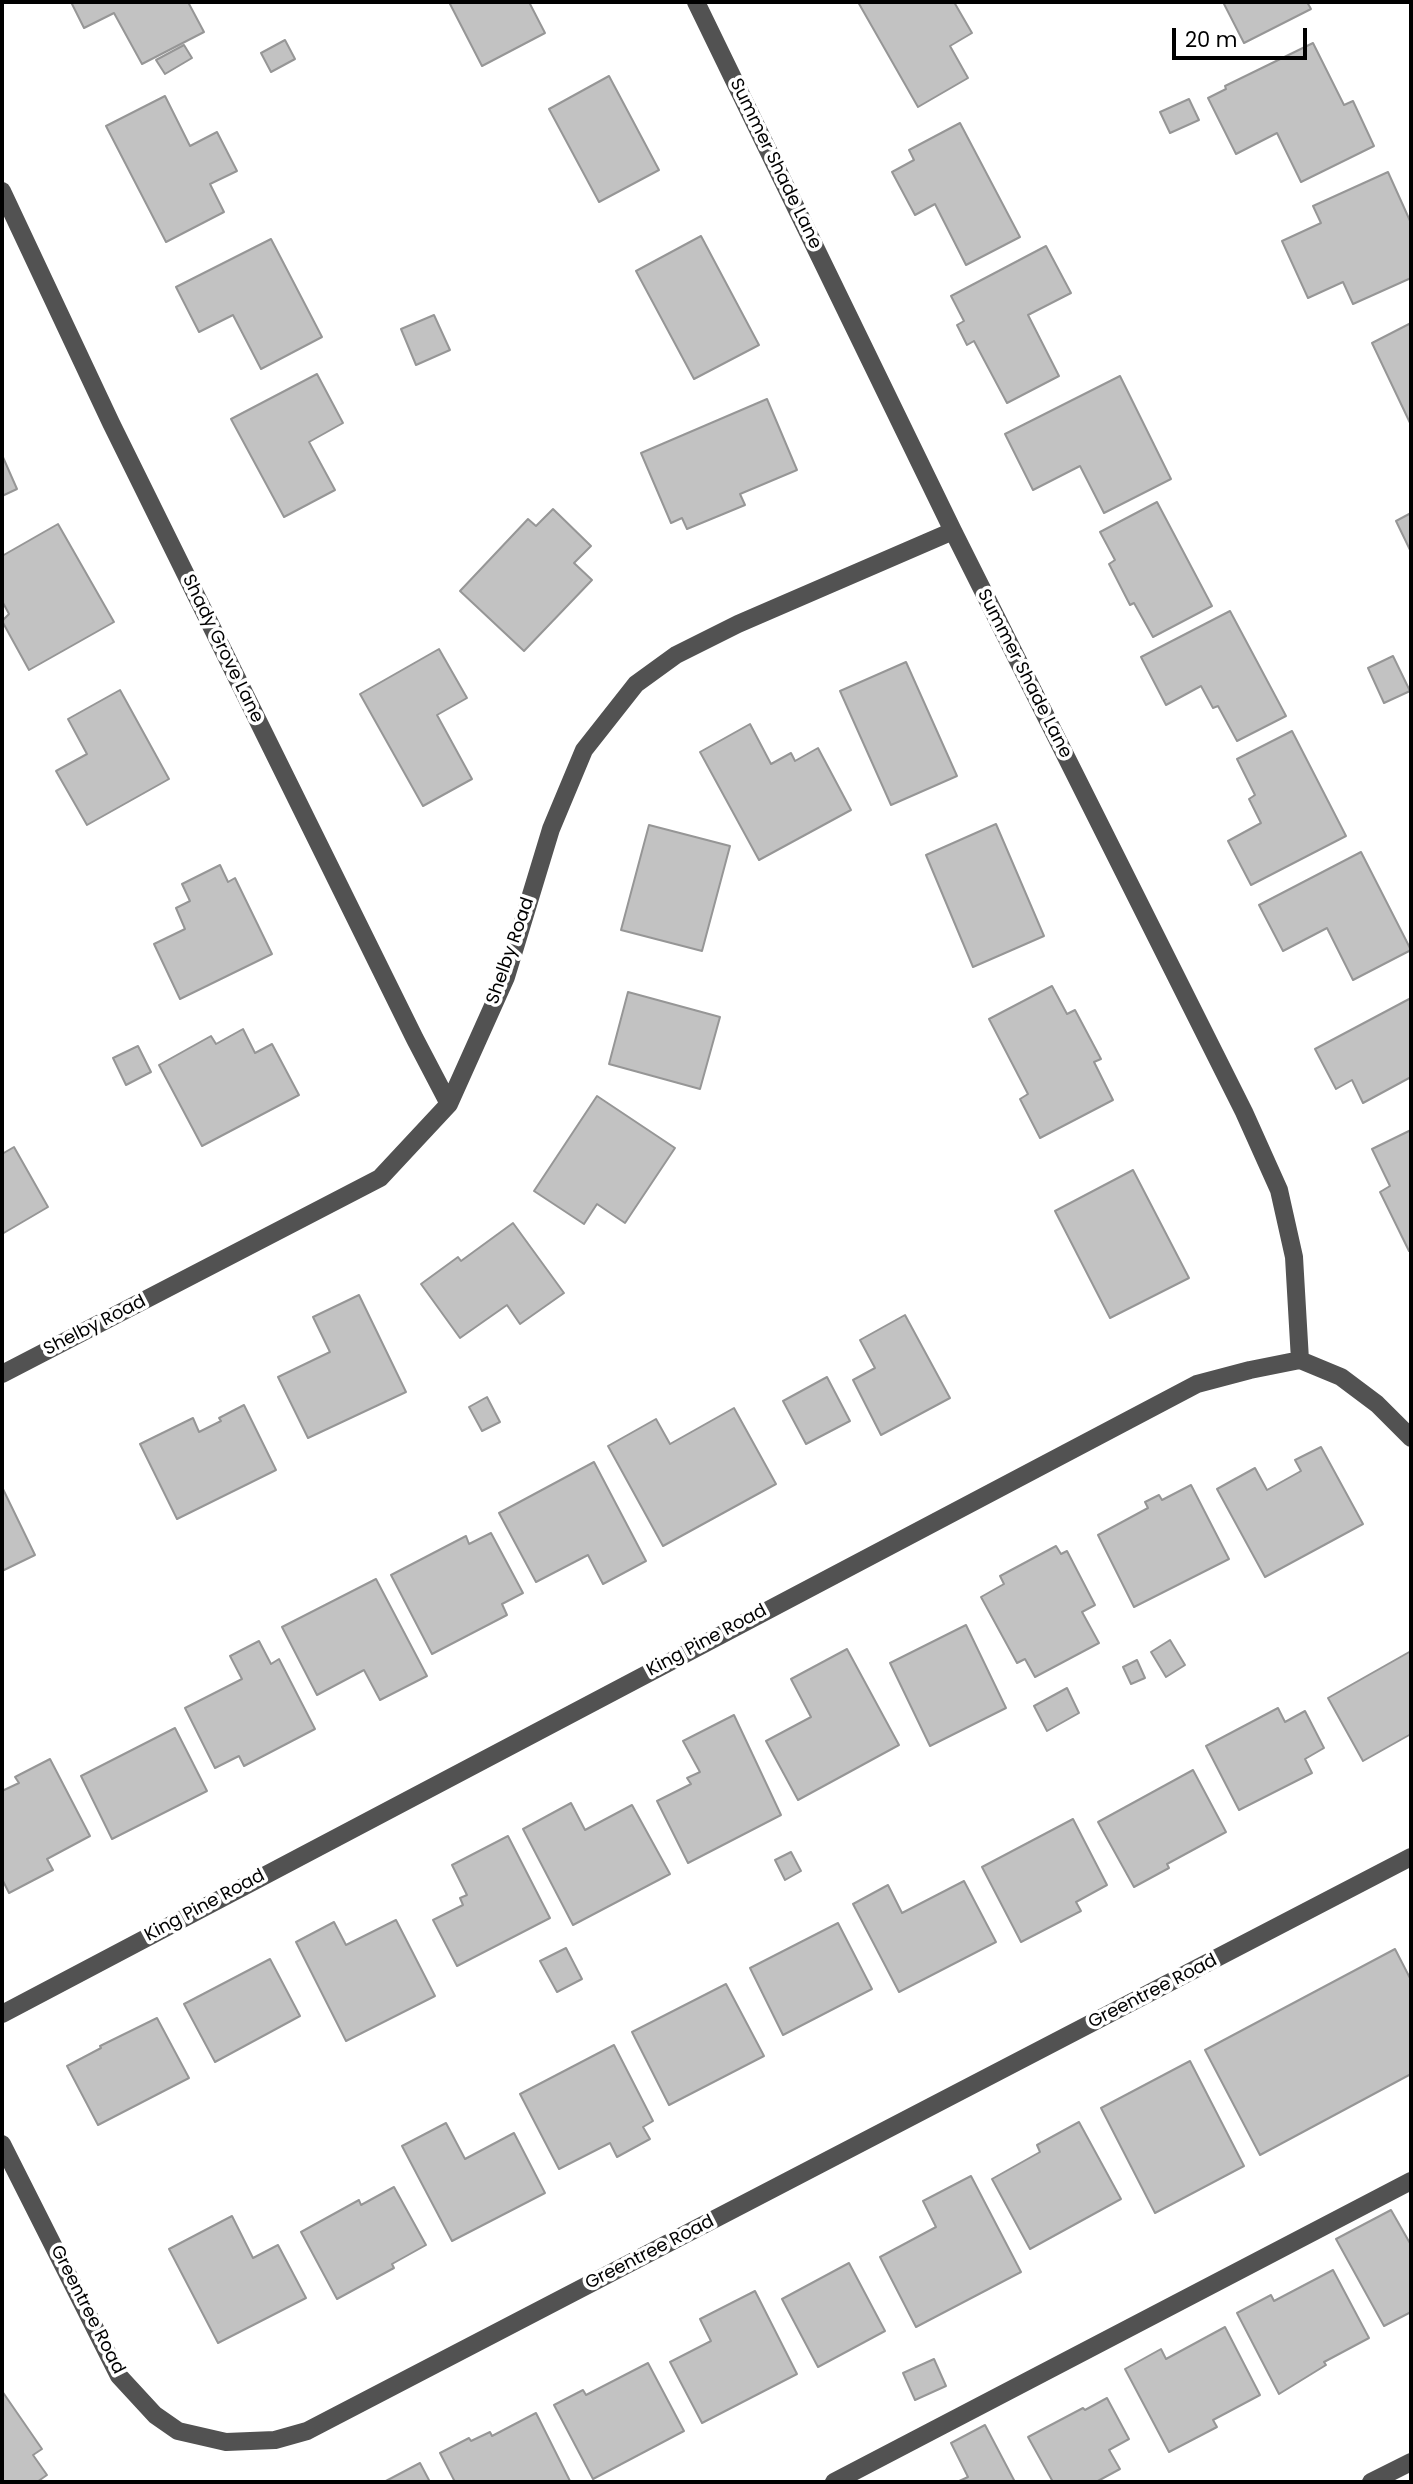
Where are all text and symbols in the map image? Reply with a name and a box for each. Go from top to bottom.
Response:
scale bar [1175,14,1310,58]
text: 20 m [1185,25,1238,54]
street label: Summer Shade Lane [724,75,826,253]
street label: Shady Grove Lane [177,571,267,727]
street label: Summer Shade Lane [972,586,1076,762]
street label: Shelby Road [483,895,539,1007]
street label: Shelby Road [40,1291,150,1361]
street label: King Pine Road [643,1600,771,1682]
street label: King Pine Road [141,1865,269,1947]
street label: Greentree Road [1085,1950,1221,2034]
street label: Greentree Road [582,2211,718,2295]
street label: Greentree Road [45,2242,129,2378]

